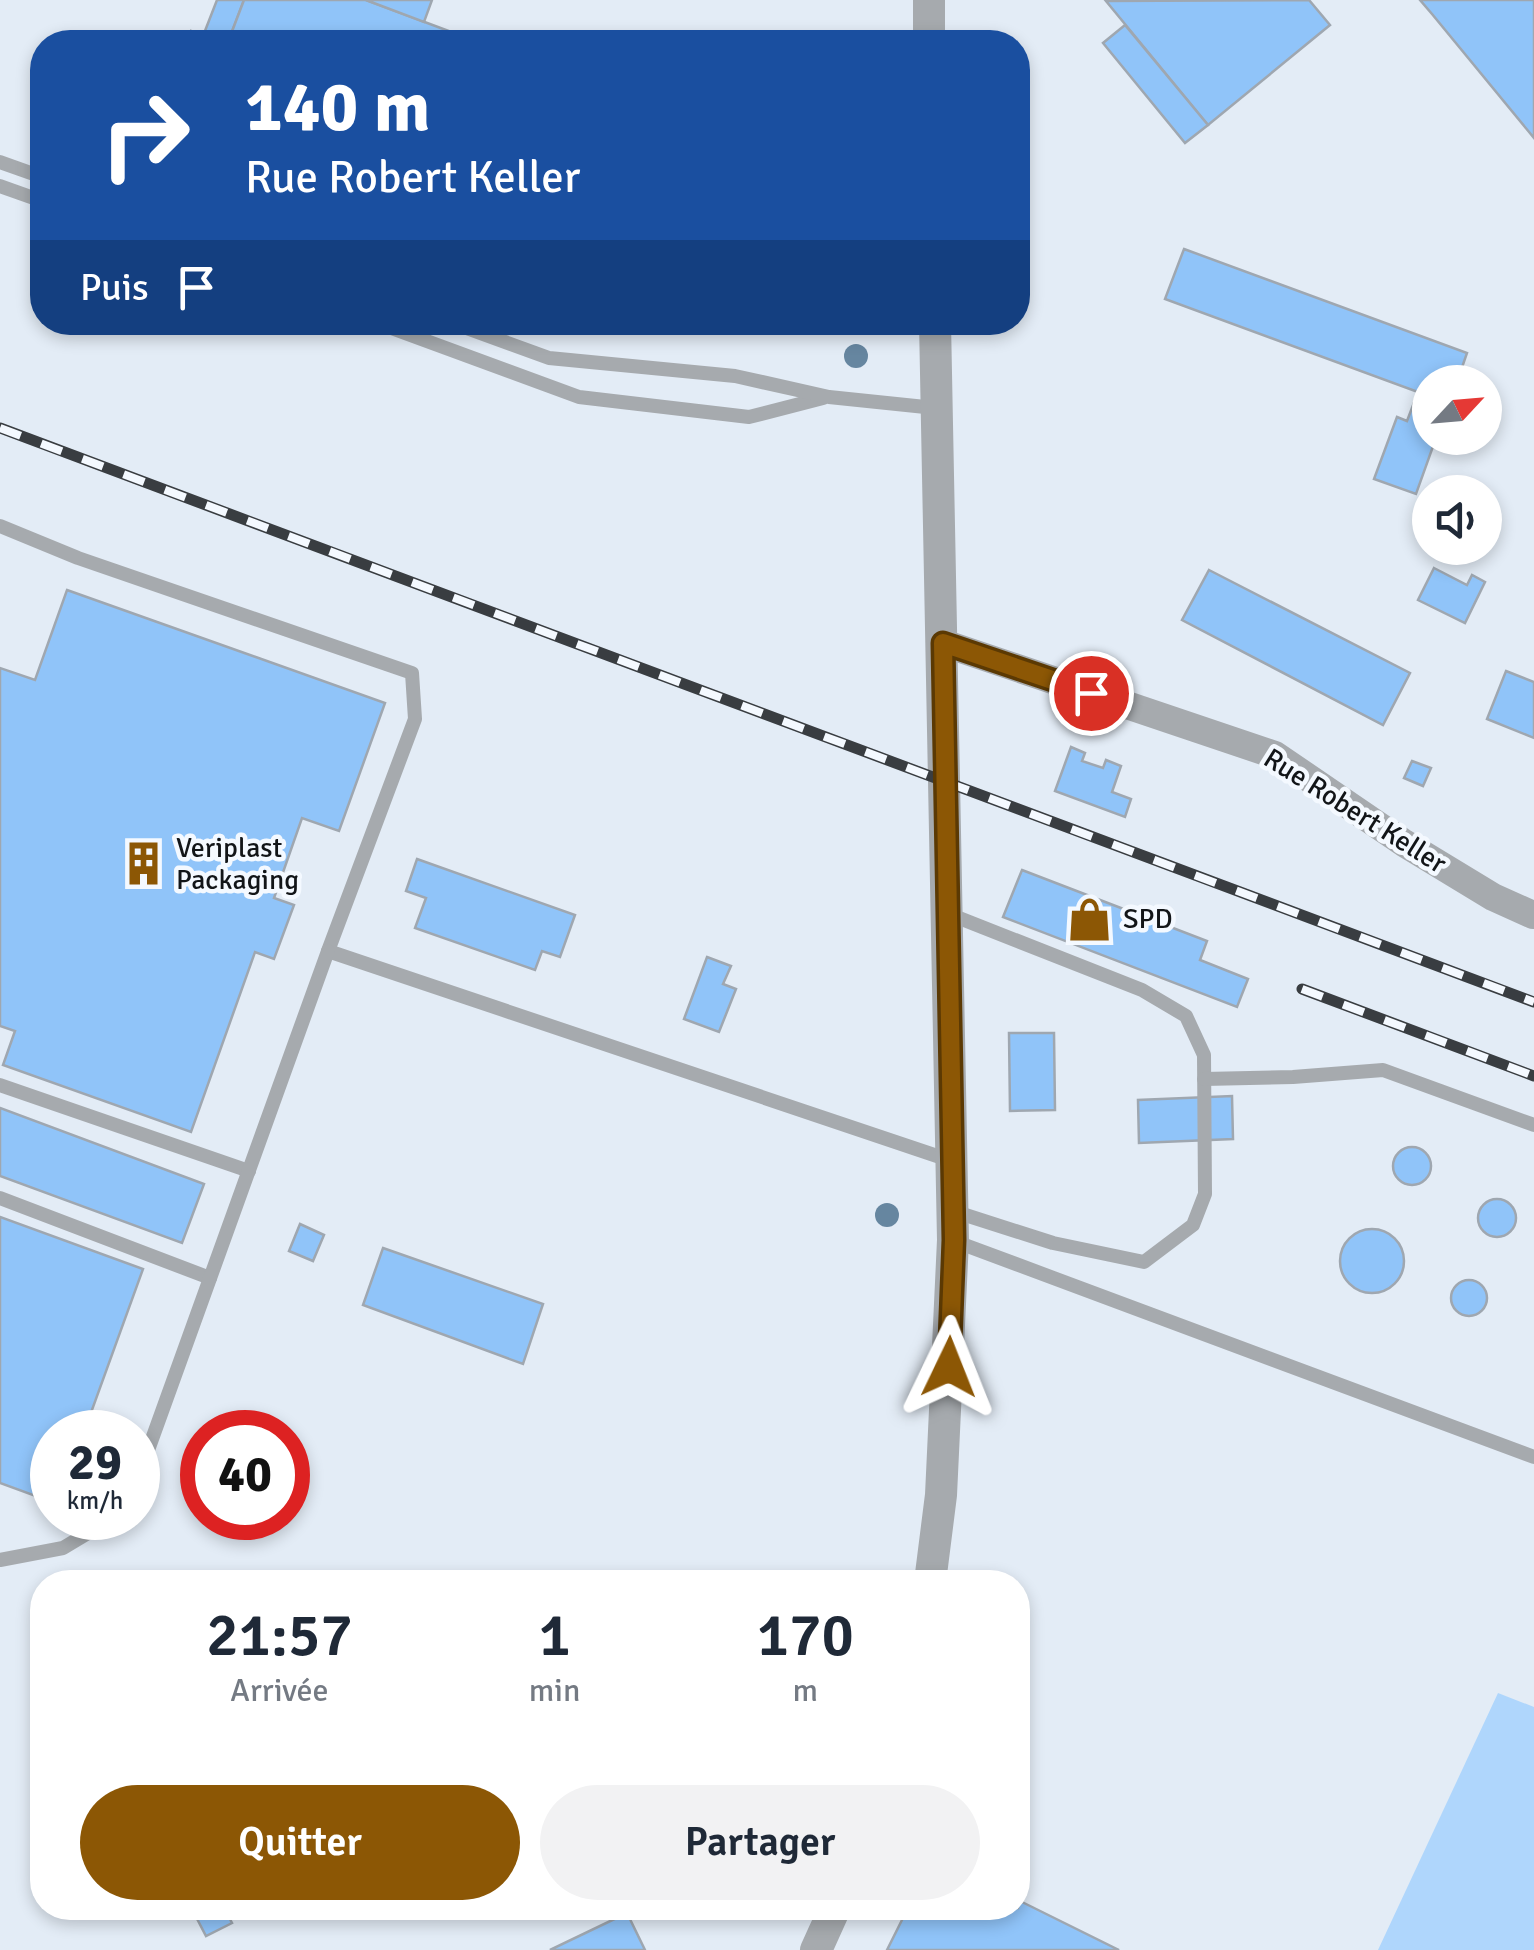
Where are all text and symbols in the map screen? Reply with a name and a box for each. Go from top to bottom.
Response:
text: 140 m [245,64,430,150]
icon: right [80,70,210,200]
text: Rue Robert Keller [245,150,580,205]
icon: arrive [169,260,224,315]
text: Puis [80,264,149,311]
north arrow [1412,365,1502,455]
map controls [1412,365,1502,565]
button: sound [1412,475,1502,565]
pin [1049,651,1134,736]
icon: arrive [1064,666,1119,721]
street label: Rue Robert Keller [1258,741,1453,881]
place label: Veriplast Packaging [176,831,299,897]
building icon: Veriplast Packaging [119,840,167,888]
shop icon: SPD [1066,895,1114,943]
place label: SPD [1123,902,1173,936]
position arrow [897,1315,1001,1419]
speed limit sign: 40 [180,1410,310,1540]
text: 29 [68,1432,122,1494]
text: km/h [67,1485,123,1516]
text: 21:57 [206,1599,353,1673]
text: 1 [538,1599,571,1673]
text: 170 [757,1599,854,1673]
text: Arrivée [230,1671,329,1710]
text: min [529,1671,580,1710]
text: m [792,1671,818,1710]
button: Quitter [80,1785,520,1900]
button: Partager [540,1785,980,1900]

